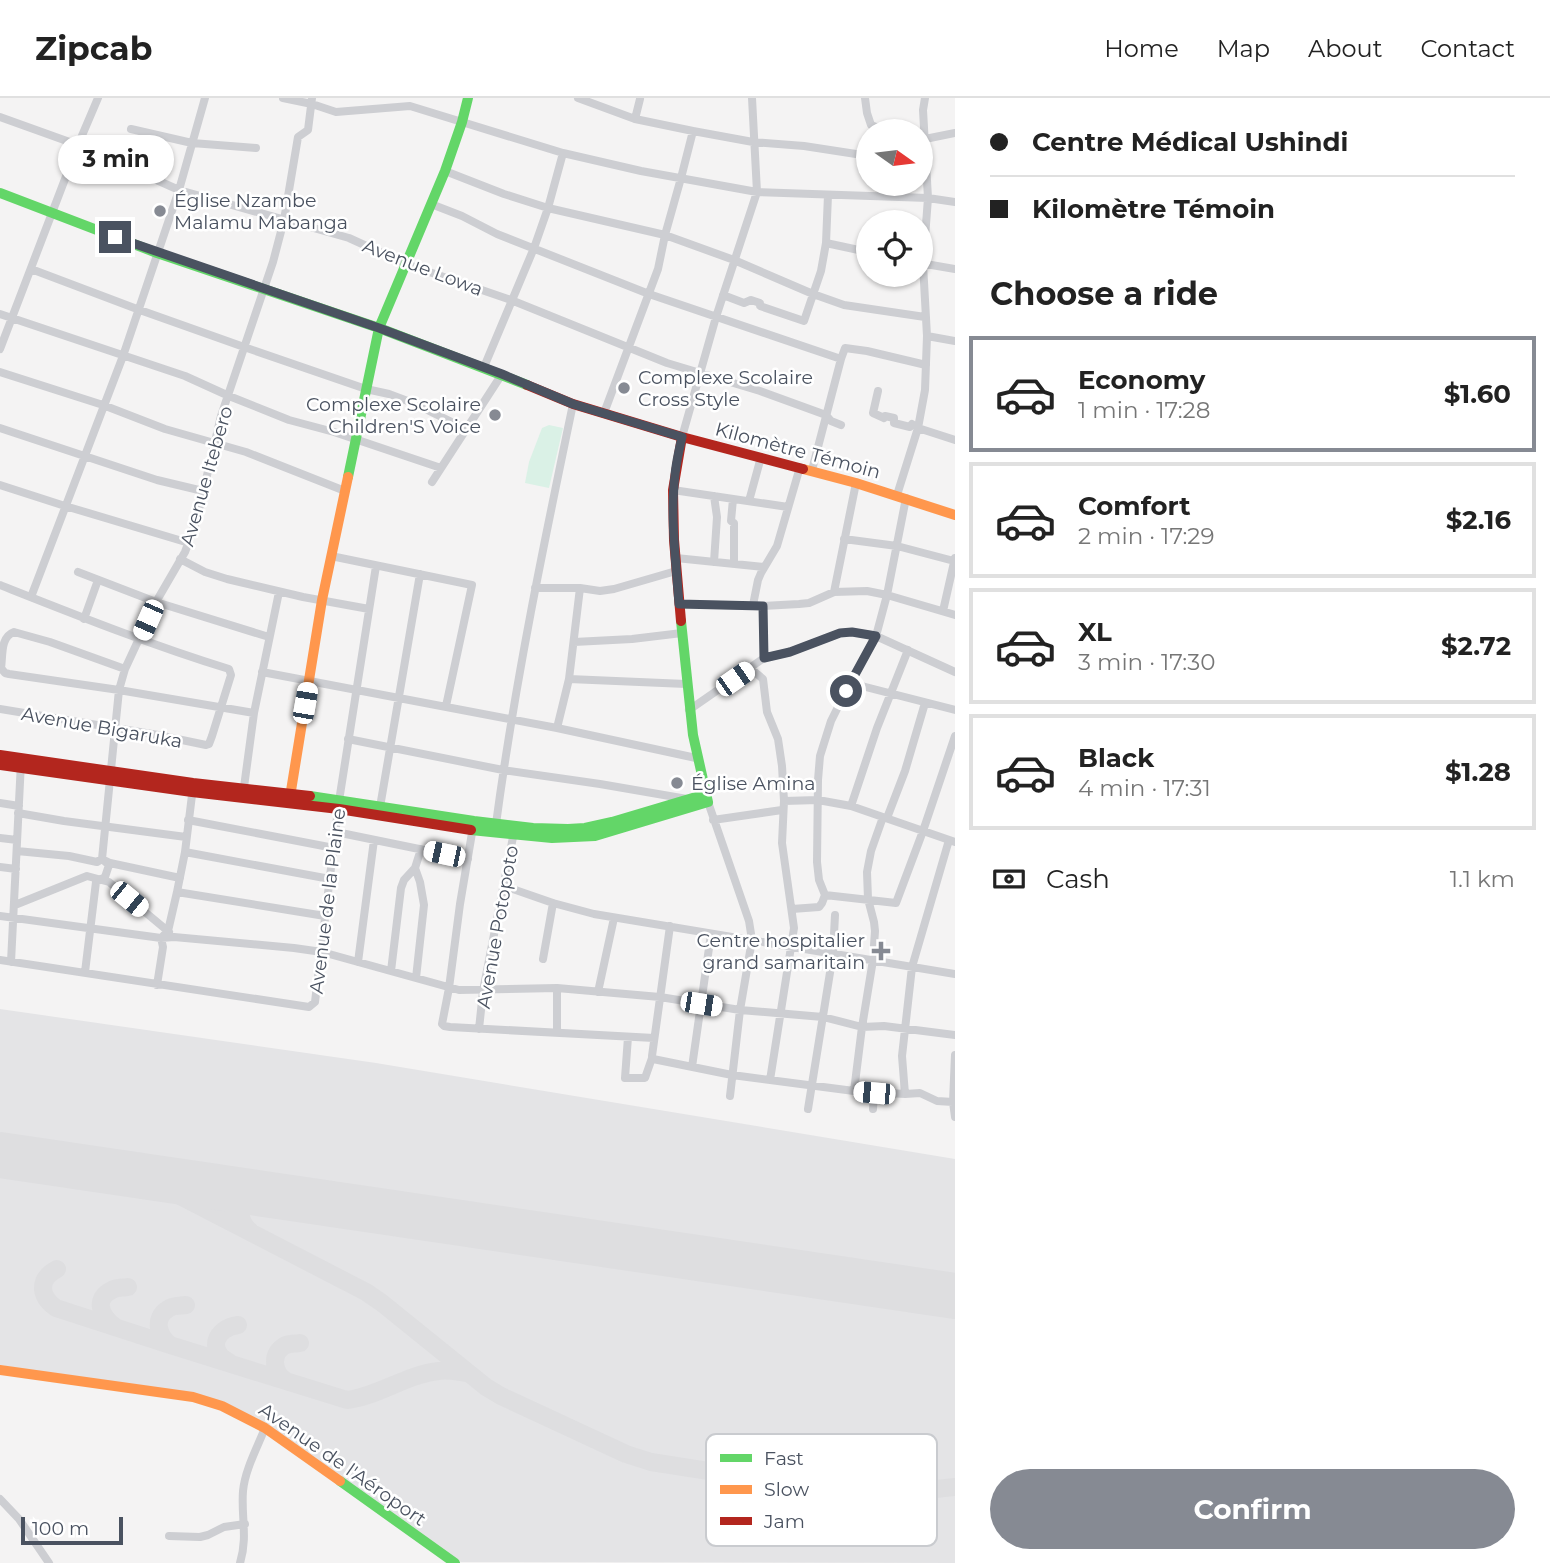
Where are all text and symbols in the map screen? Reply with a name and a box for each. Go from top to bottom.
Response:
text: Zipcab [35,28,152,68]
text: Home [1104,34,1179,63]
text: Map [1217,34,1270,63]
text: About [1308,34,1382,63]
text: Contact [1420,34,1515,63]
north arrow [856,119,933,196]
map controls [856,119,933,287]
text: Centre Médical Ushindi [1032,126,1348,158]
callout: 3 min [57,136,173,184]
text: 3 min [82,145,150,173]
place label: Église Nzambe Malamu Mabanga [174,189,348,234]
text: Kilomètre Témoin [1032,193,1275,225]
marker: Église Nzambe Malamu Mabanga [152,203,168,219]
button: locate [856,210,933,287]
route end [99,221,131,253]
street label: Avenue Lowa [359,234,486,301]
text: Choose a ride [990,274,1218,313]
icon: car [994,363,1057,426]
text: Economy [1078,364,1205,396]
place label: Complexe Scolaire Cross Style [638,366,813,411]
text: $1.60 [1444,378,1511,410]
marker: Complexe Scolaire Cross Style [616,380,632,396]
place label: Complexe Scolaire Children'S Voice [306,393,481,438]
text: 1 min · 17:28 [1078,396,1210,424]
street label: Avenue Itebero [175,403,238,549]
marker: Complexe Scolaire Children'S Voice [487,407,503,423]
street label: Kilomètre Témoin [713,417,883,484]
icon: car [994,489,1057,552]
text: Comfort [1078,490,1190,522]
text: $2.16 [1446,504,1511,536]
text: 2 min · 17:29 [1078,522,1214,550]
car [130,597,167,643]
icon: car [994,615,1057,678]
text: XL [1078,616,1112,648]
text: $2.72 [1441,630,1511,662]
text: 3 min · 17:30 [1078,648,1215,676]
car [712,658,759,700]
route start [830,675,862,707]
car [292,680,319,726]
street label: Avenue Bigaruka [20,702,184,753]
icon: car [994,741,1057,804]
text: Black [1078,742,1154,774]
text: $1.28 [1445,756,1511,788]
place label: Église Amina [691,772,815,795]
text: 4 min · 17:31 [1078,774,1211,802]
marker: Église Amina [669,775,685,791]
street label: Avenue de la Plaine [305,807,350,995]
car [422,839,467,869]
street label: Avenue Potopoto [472,844,523,1010]
icon: cash [990,860,1028,898]
text: Cash [1046,863,1110,895]
text: 1.1 km [1450,865,1515,893]
car [107,878,152,920]
place label: Centre hospitalier grand samaritain [696,929,865,974]
marker: Centre hospitalier grand samaritain [871,941,891,961]
car [679,990,724,1018]
car [853,1081,896,1105]
street label: Avenue de l'Aéroport [255,1398,431,1531]
legend [706,1434,937,1546]
text: Fast [764,1447,804,1470]
button: Confirm [990,1469,1515,1549]
text: Slow [764,1478,809,1501]
text: Jam [763,1510,805,1533]
scale bar [21,1514,122,1546]
text: 100 m [32,1517,89,1540]

